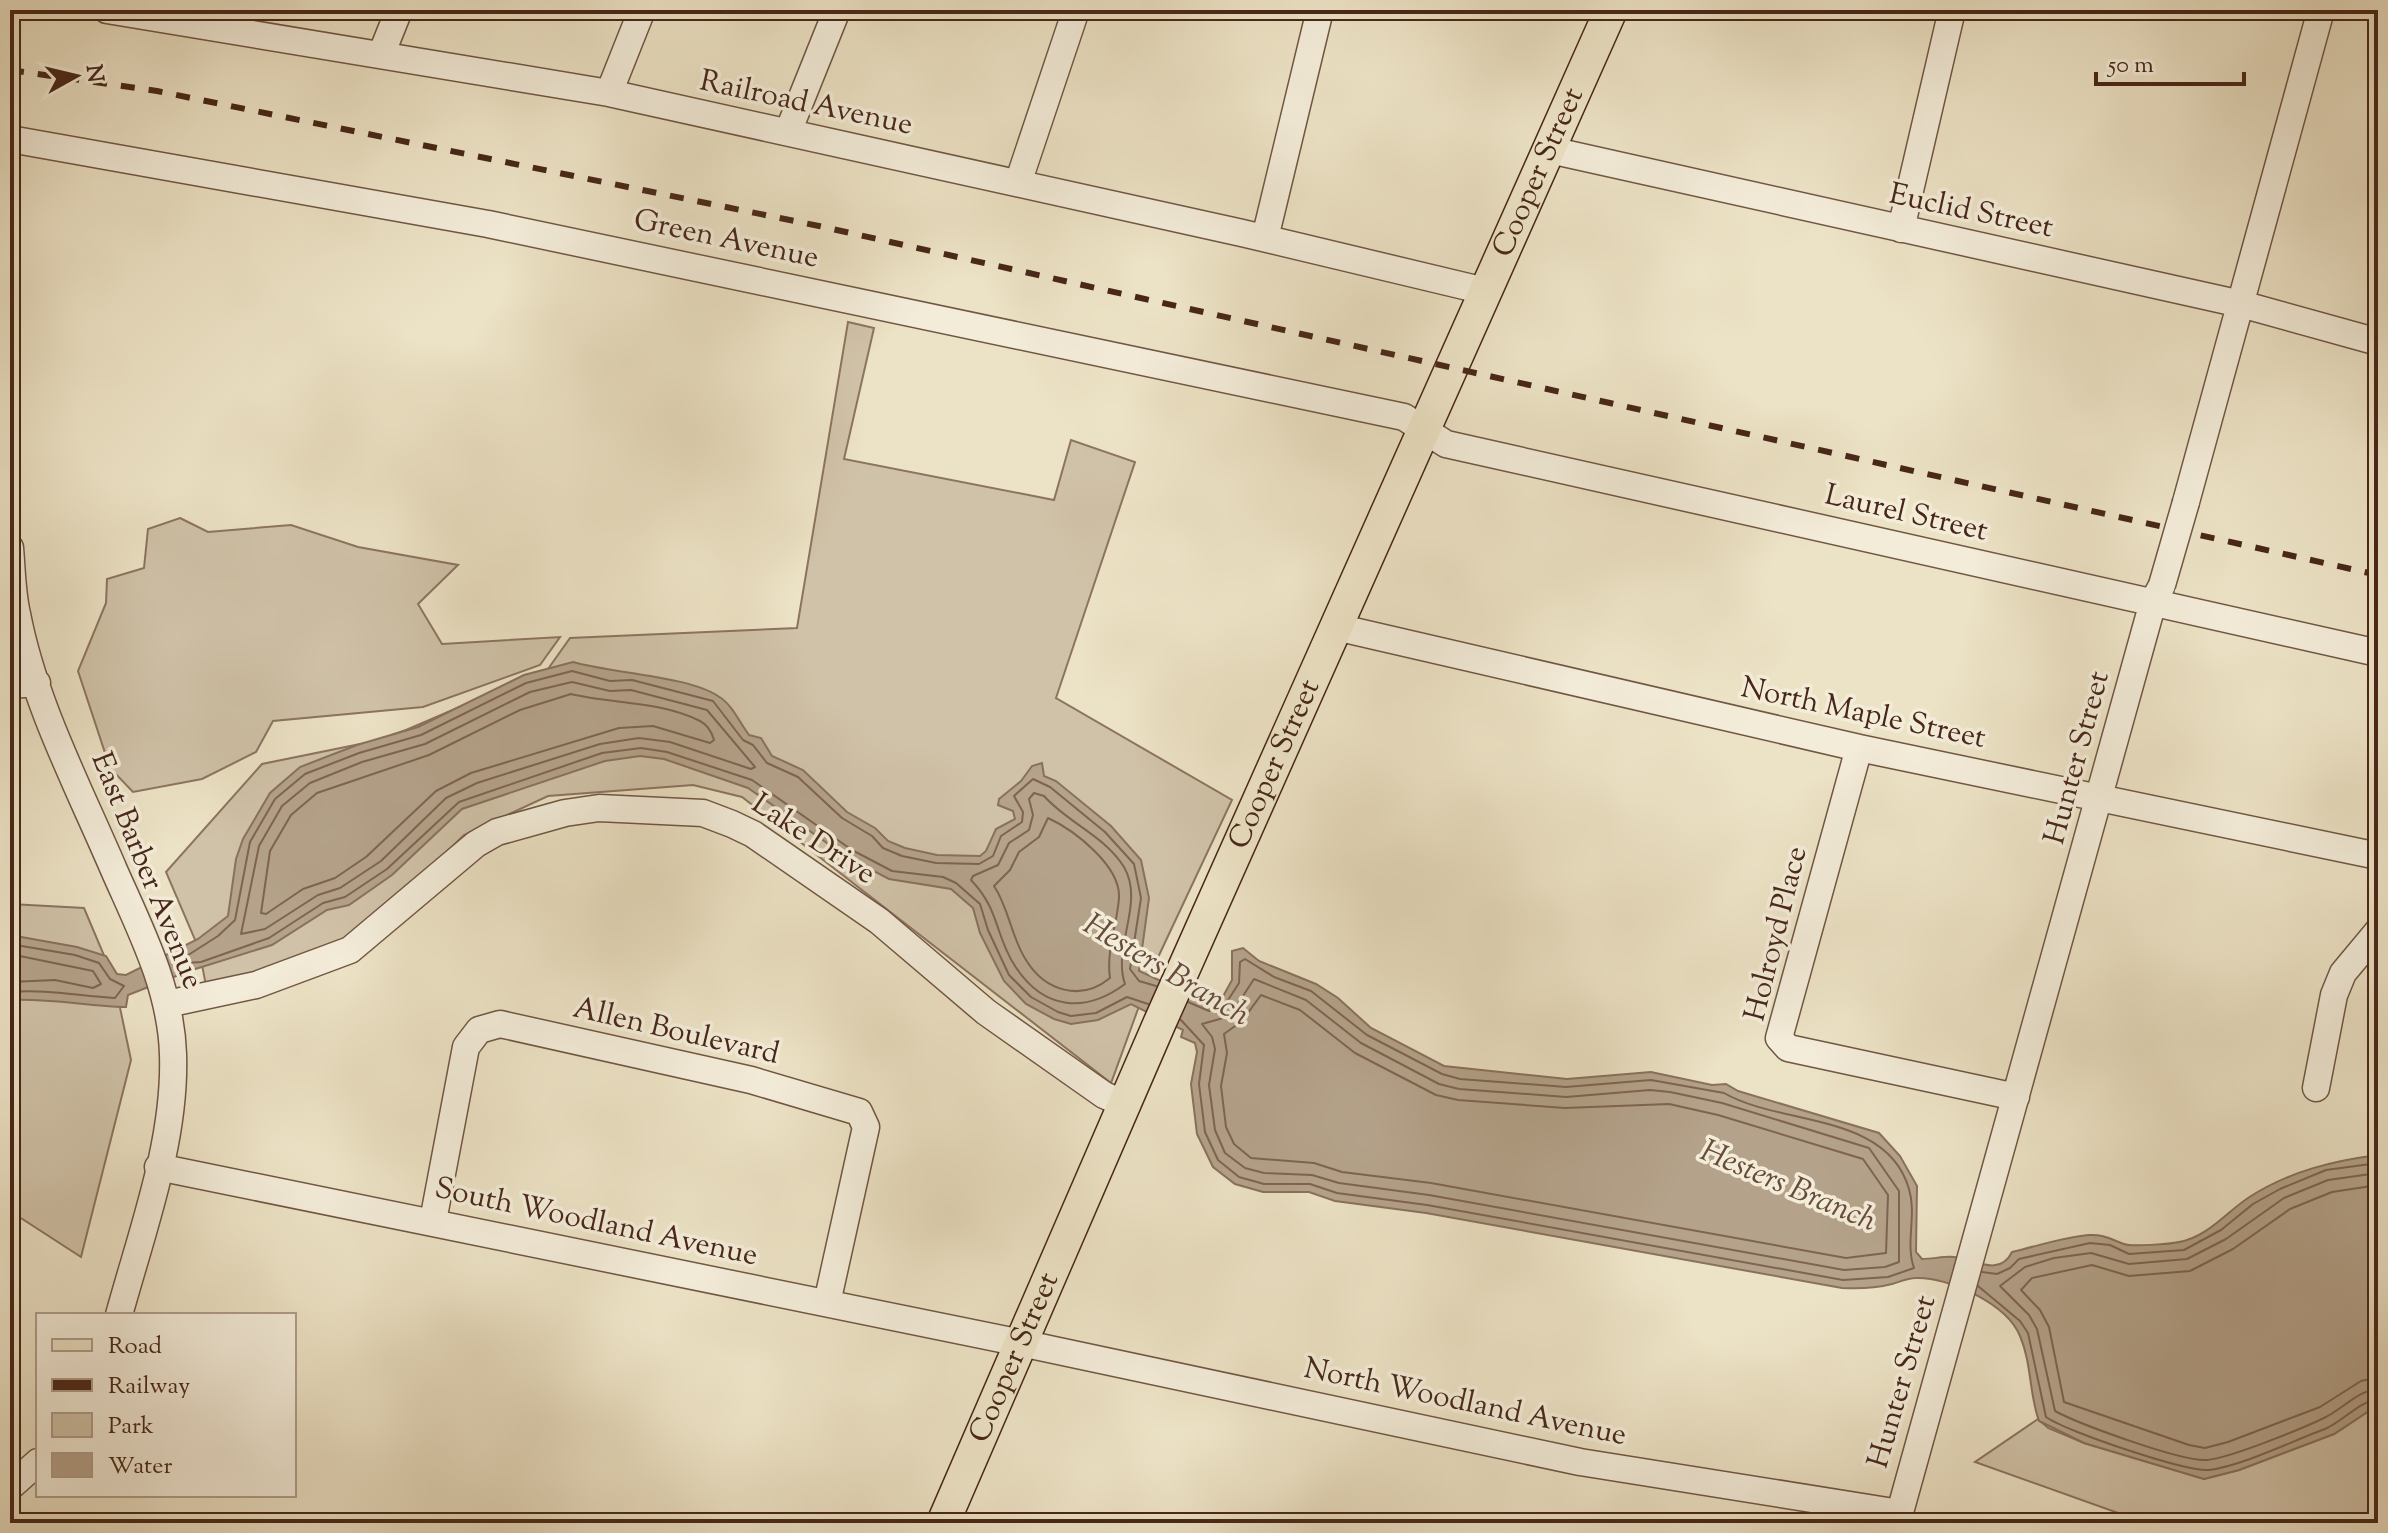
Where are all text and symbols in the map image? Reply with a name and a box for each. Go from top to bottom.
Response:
north arrow [36,36,116,116]
scale bar [2096,36,2244,86]
text: 50 m [2106,49,2154,83]
street label: Railroad Avenue [696,60,916,148]
text: N [76,63,110,85]
street label: Cooper Street [1482,81,1595,264]
street label: Euclid Street [1885,174,2057,250]
street label: Green Avenue [630,199,822,281]
street label: Laurel Street [1820,474,1992,554]
street label: North Maple Street [1737,667,1989,761]
street label: Hunter Street [2034,667,2122,849]
street label: Cooper Street [1218,673,1331,856]
street label: East Barber Avenue [79,746,213,996]
street label: Lake Drive [742,784,884,896]
street label: Holroyd Place [1735,842,1819,1026]
water label: Hesters Branch [1074,903,1259,1039]
street label: Allen Boulevard [569,987,783,1077]
water label: Hesters Branch [1693,1129,1884,1245]
street label: South Woodland Avenue [431,1168,761,1278]
street label: Cooper Street [959,1266,1070,1450]
street label: Hunter Street [1858,1291,1948,1473]
legend [36,1313,296,1497]
text: Road [108,1330,162,1364]
street label: North Woodland Avenue [1300,1348,1630,1458]
text: Railway [108,1370,190,1404]
text: Park [108,1410,154,1444]
text: Water [108,1450,172,1484]

